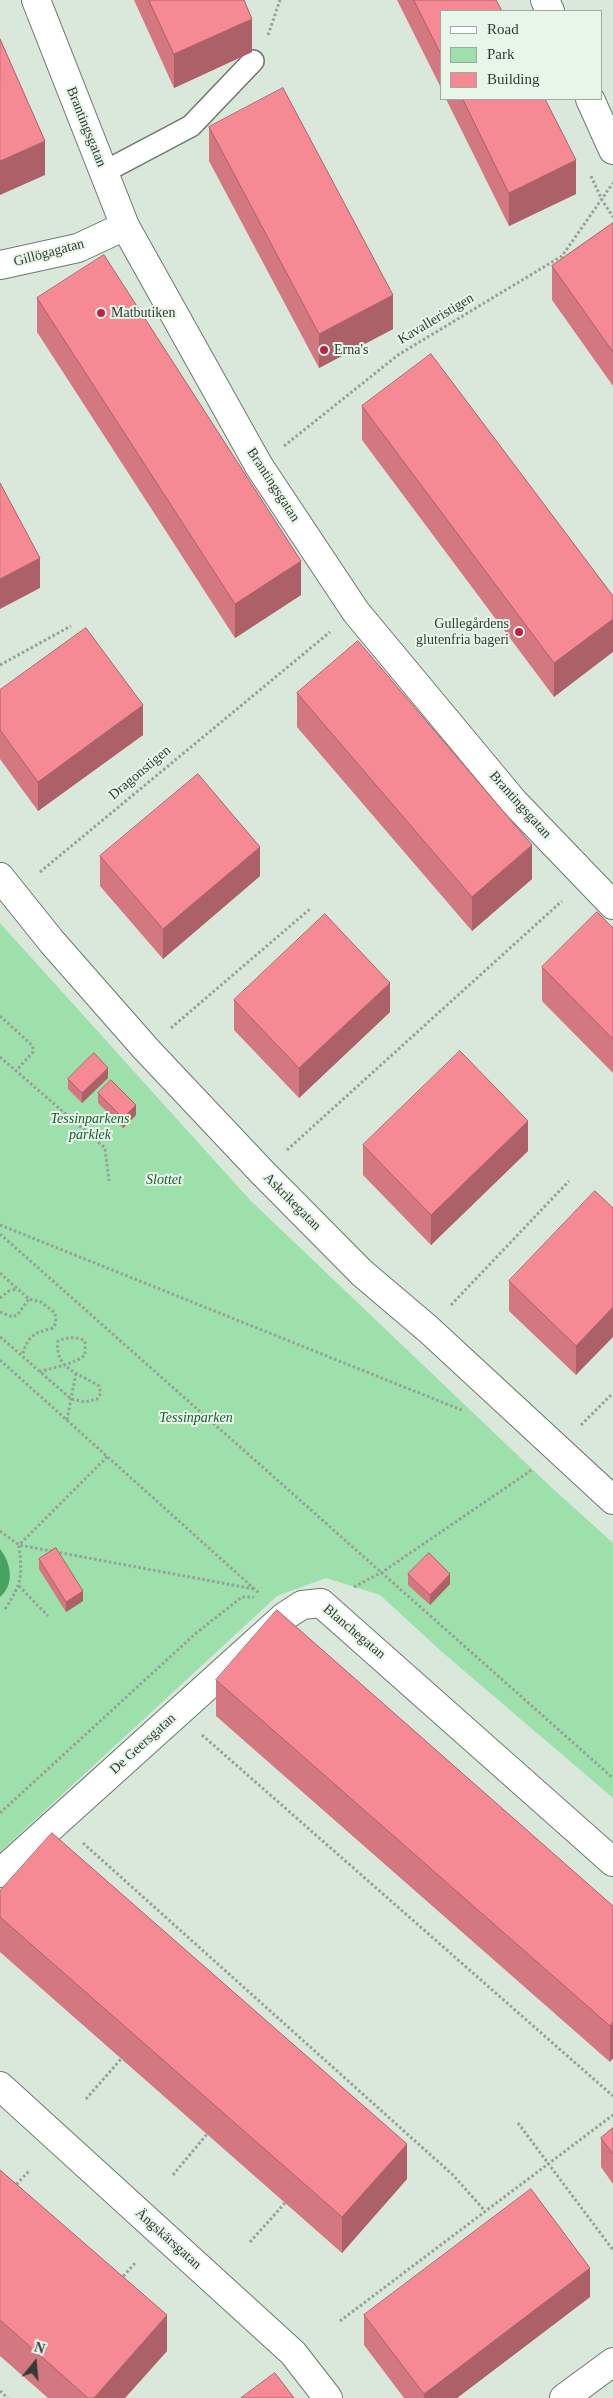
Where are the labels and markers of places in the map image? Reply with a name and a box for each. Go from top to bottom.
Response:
place label: Matbutiken [111,305,176,321]
marker: Matbutiken [95,307,107,319]
place label: Erna's [334,342,368,358]
marker: Erna's [318,344,330,356]
place label: Gullegårdens glutenfria bageri [416,616,509,648]
marker: Gullegårdens glutenfria bageri [513,626,525,638]

